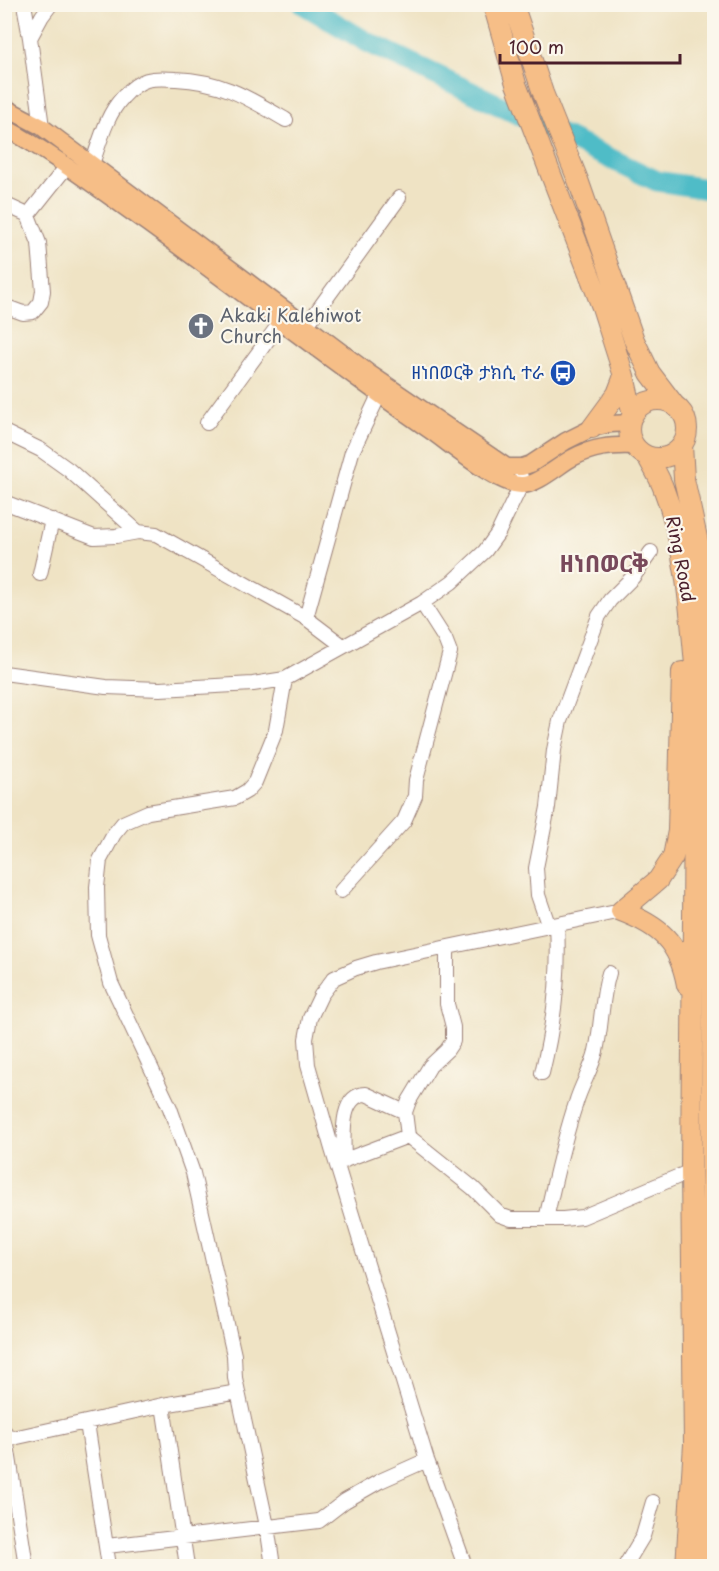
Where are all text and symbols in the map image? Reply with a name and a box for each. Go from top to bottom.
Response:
scale bar [500,27,680,65]
text: 100 m [509,33,564,60]
place label: Akaki Kalehiwot Church [220,301,361,349]
church icon: Akaki Kalehiwot Church [186,311,216,341]
place label: ዘነበወርቅ ታክሲ ተራ [411,358,544,385]
bus stop icon: ዘነበወርቅ ታክሲ ተራ [548,358,578,388]
street label: Ring Road [660,513,703,604]
district label: ዘነበወርቅ [560,544,649,580]

